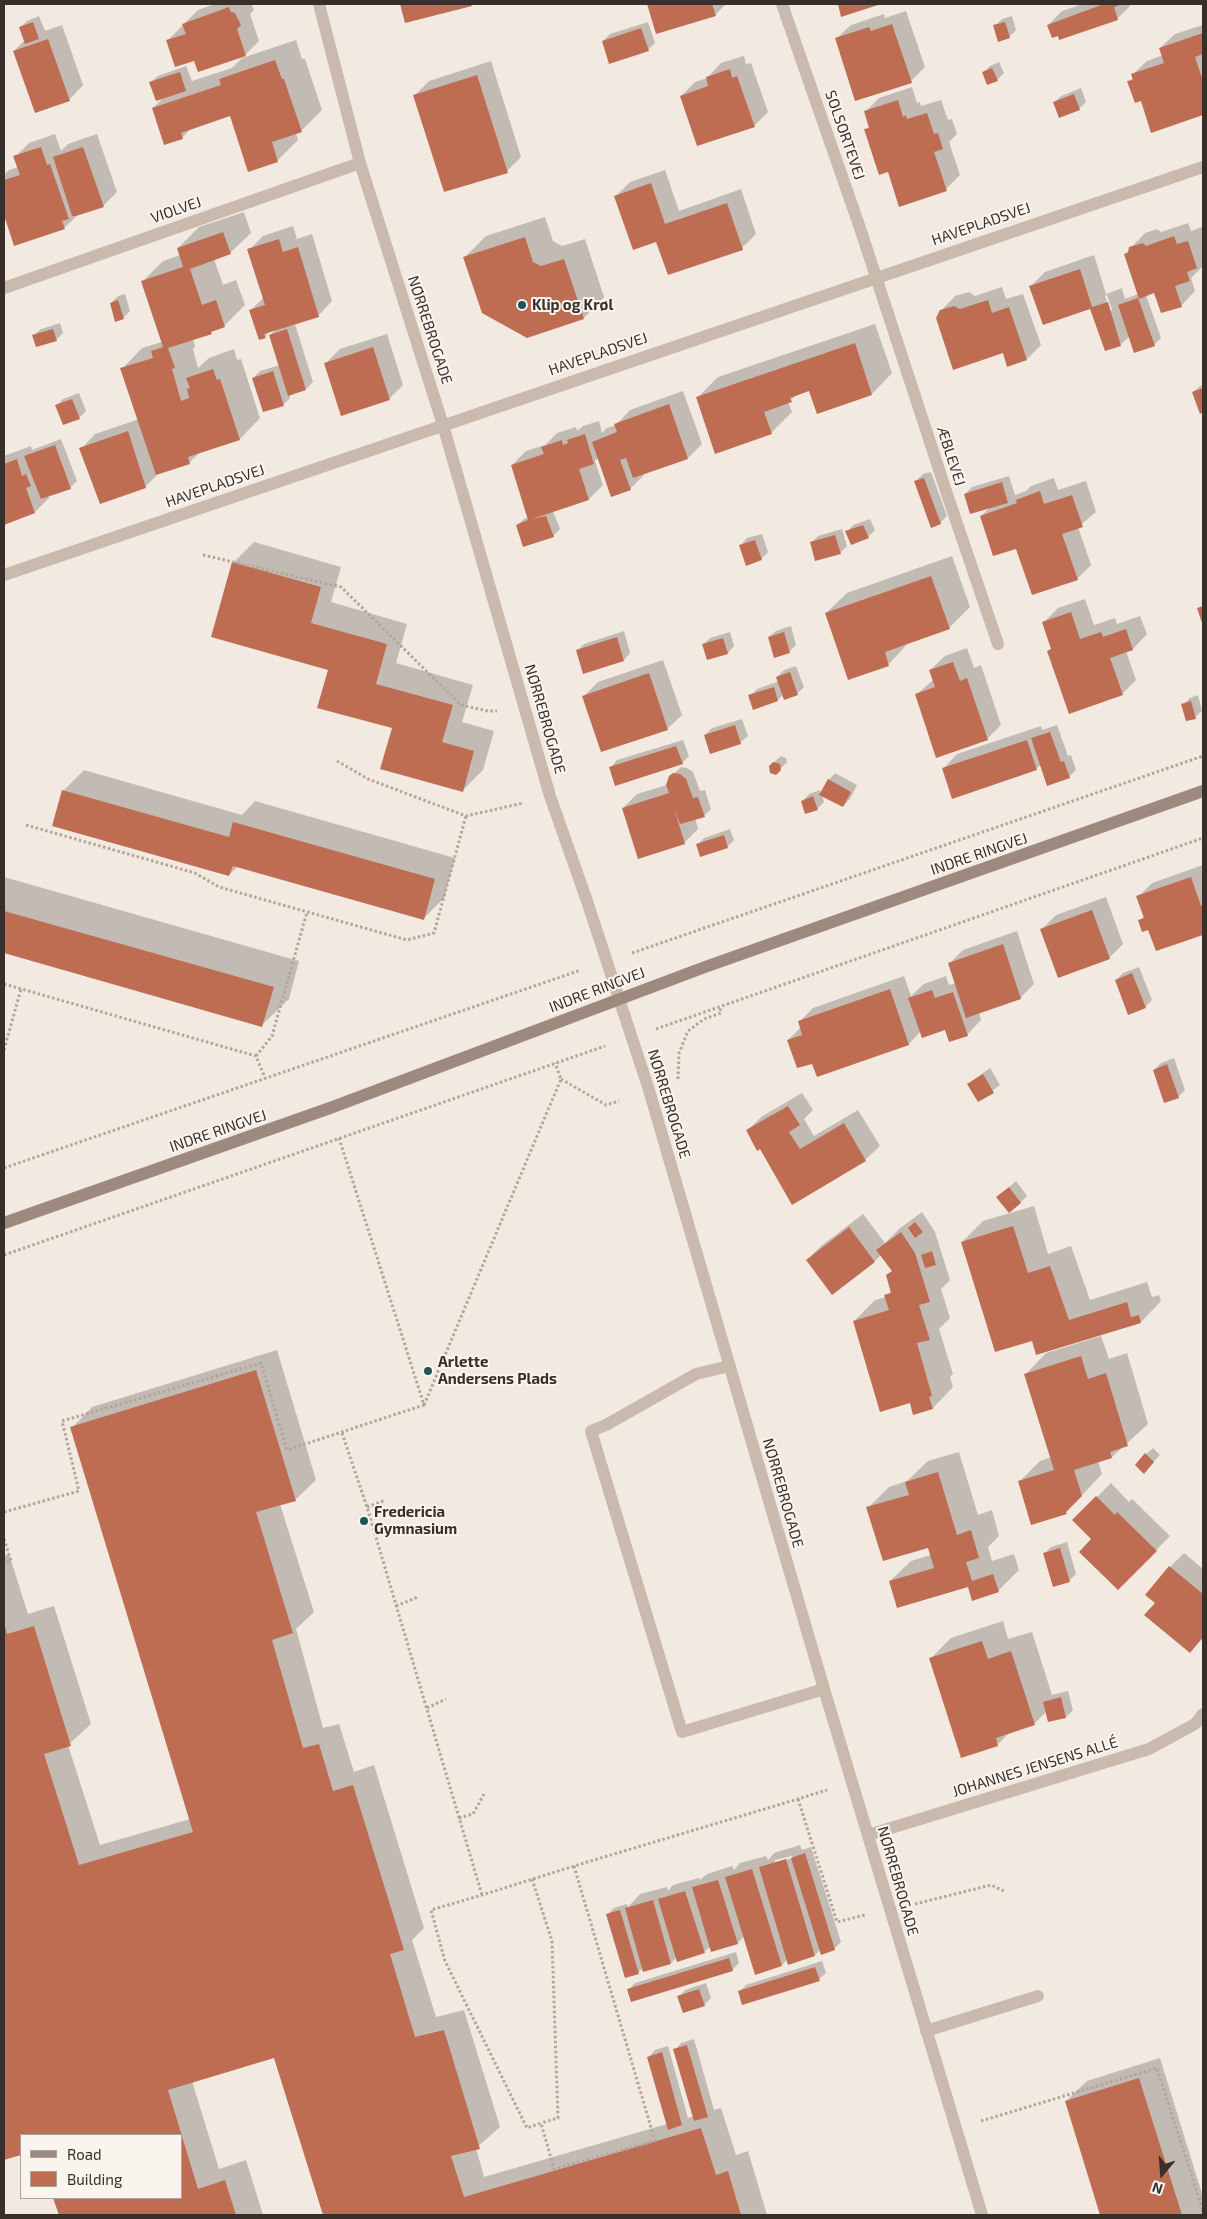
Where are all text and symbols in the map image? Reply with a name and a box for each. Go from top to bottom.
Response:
street label: SOLSORTEVEJ [821,88,869,182]
street label: VIOLVEJ [148,193,204,227]
street label: HAVEPLADSVEJ [929,199,1033,249]
street label: NØRREBROGADE [404,273,456,387]
place label: Klip og Krøl [532,296,613,314]
marker: Klip og Krøl [516,299,528,311]
street label: HAVEPLADSVEJ [546,329,650,379]
street label: ÆBLEVEJ [933,424,969,488]
street label: HAVEPLADSVEJ [163,461,267,511]
street label: NØRREBROGADE [521,662,569,776]
street label: INDRE RINGVEJ [928,829,1030,879]
street label: INDRE RINGVEJ [546,963,648,1017]
street label: NØRREBROGADE [644,1047,694,1161]
street label: INDRE RINGVEJ [167,1106,269,1156]
place label: Arlette Andersens Plads [438,1353,557,1388]
marker: Arlette Andersens Plads [422,1365,434,1377]
street label: NØRREBROGADE [759,1436,807,1550]
place label: Fredericia Gymnasium [374,1503,457,1538]
marker: Fredericia Gymnasium [358,1515,370,1527]
street label: JOHANNES JENSENS ALLÉ [950,1733,1120,1801]
street label: NØRREBROGADE [874,1824,922,1938]
legend [20,2134,182,2199]
text: Road [67,2145,102,2163]
north arrow [1137,2149,1187,2199]
text: Building [67,2170,122,2188]
text: N [1150,2179,1165,2198]

